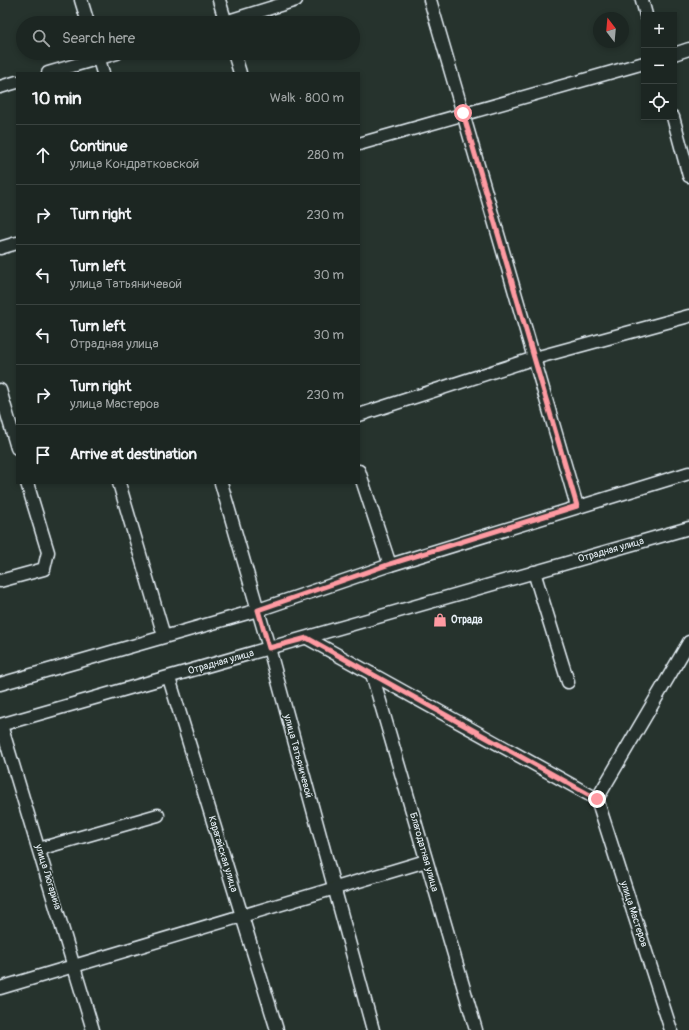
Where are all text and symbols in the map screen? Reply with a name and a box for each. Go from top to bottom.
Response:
north arrow [593,12,629,48]
map controls [641,12,677,120]
button: + [641,12,677,48]
search box [16,16,360,60]
icon: search [30,27,52,49]
text: Search here [62,29,135,48]
button: − [641,48,677,84]
button: locate [641,84,677,120]
text: 10 min [32,88,82,109]
text: Walk · 800 m [270,90,344,106]
route start [454,104,472,122]
text: Continue [70,137,128,156]
icon: ahead [32,144,54,166]
text: 280 m [307,147,344,163]
text: улица Кондратковской [70,156,199,172]
icon: right [32,204,54,226]
text: Turn right [70,205,131,224]
text: 230 m [307,207,344,223]
text: Turn left [70,257,126,276]
icon: left [32,264,54,286]
text: 30 m [314,267,344,283]
text: улица Татьяничевой [70,276,182,292]
text: Turn left [70,317,126,336]
icon: left [32,324,54,346]
text: 30 m [314,327,344,343]
text: Отрадная улица [70,336,159,352]
text: Turn right [70,377,131,396]
icon: right [32,384,54,406]
text: 230 m [307,387,344,403]
text: улица Мастеров [70,396,159,412]
icon: arrive [32,444,54,466]
text: Arrive at destination [70,445,197,464]
street label: Отрадная улица [577,535,646,565]
shop icon: Отрада [432,612,448,628]
place label: Отрада [451,614,483,626]
street label: Отрадная улица [187,647,256,677]
street label: улица Татьяничевой [281,712,315,799]
route end [588,790,606,808]
street label: Благодатная улица [407,811,441,893]
street label: Карагайская улица [206,814,240,894]
street label: улица Люгарина [32,842,64,911]
street label: улица Мастеров [617,879,650,949]

